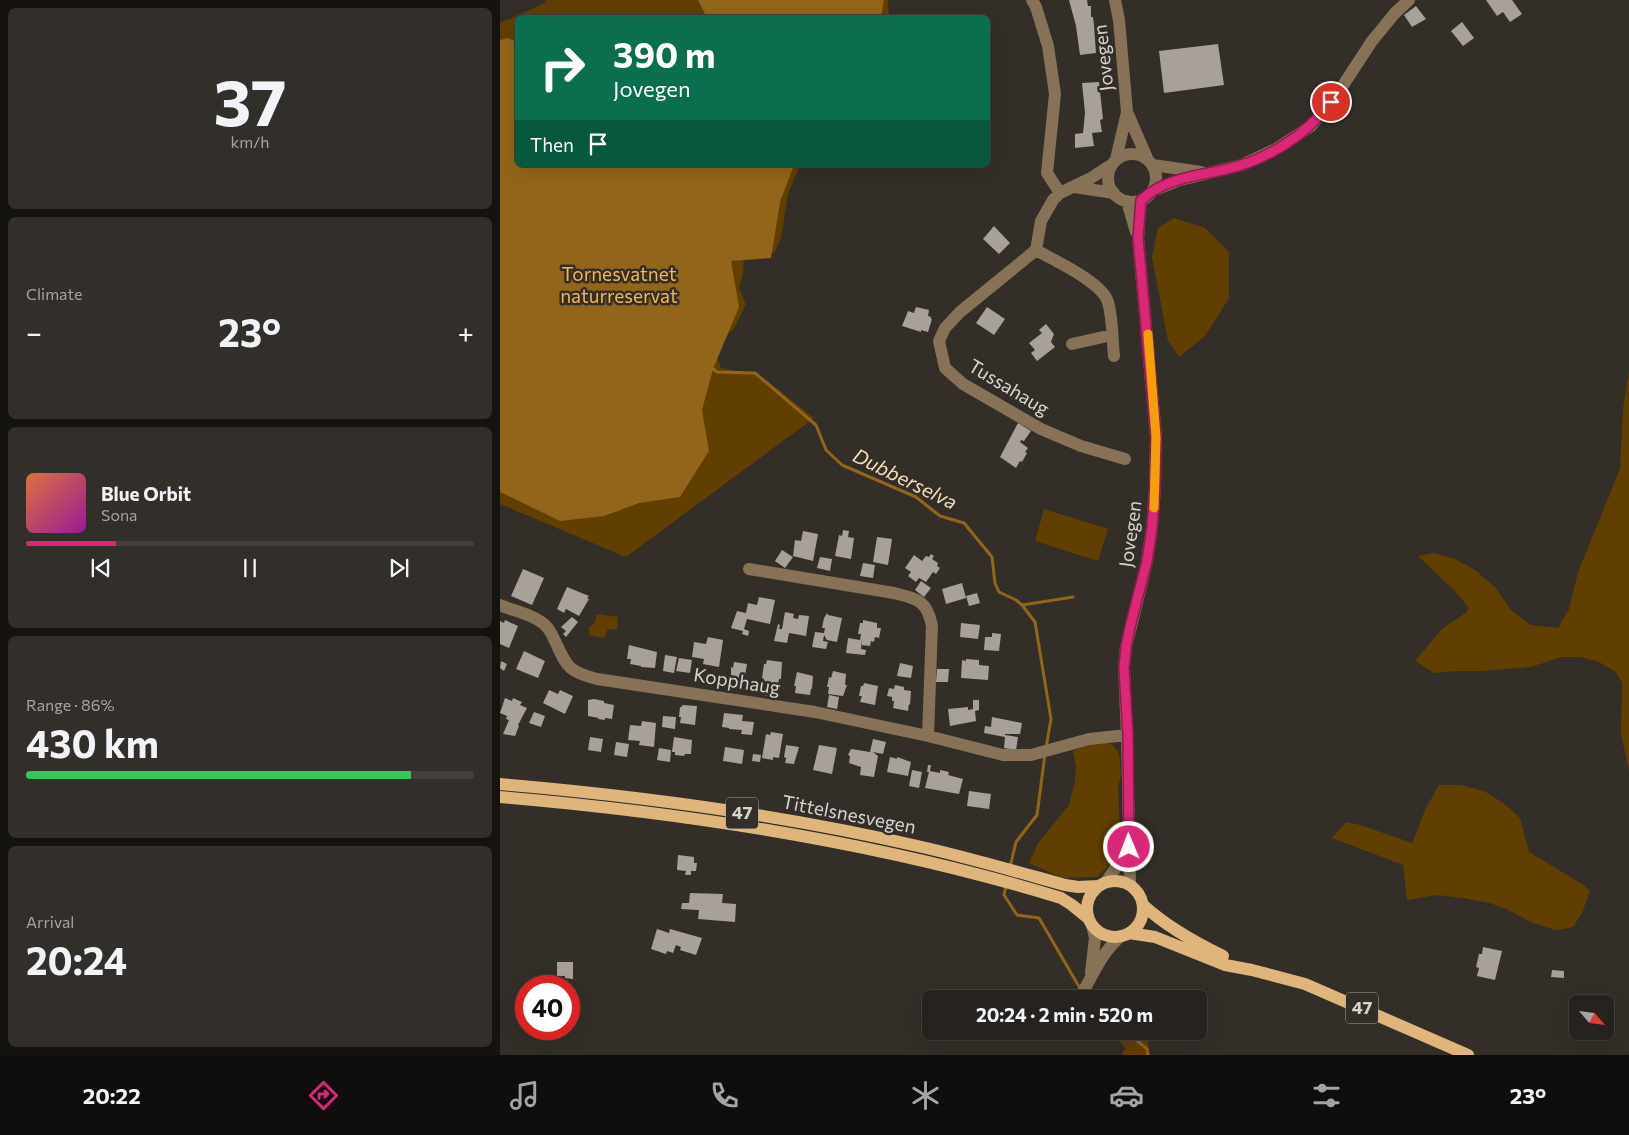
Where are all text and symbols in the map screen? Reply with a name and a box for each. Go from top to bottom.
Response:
street label: Jovegen [1088,24,1117,93]
text: 390 m [613,32,715,75]
icon: right [530,35,595,100]
text: 37 [214,60,286,139]
text: Jovegen [613,75,691,102]
pin [1310,81,1352,123]
icon: arrive [1317,88,1345,116]
icon: arrive [584,130,612,158]
text: km/h [231,132,269,151]
text: Then [530,133,574,156]
park label: Tornesvatnet naturreservat [560,262,678,307]
text: Climate [26,284,82,303]
text: 23° [218,308,281,355]
text: − [26,315,42,349]
text: + [458,315,474,349]
street label: Tussahaug [965,354,1054,420]
water label: Dubberselva [849,443,961,514]
text: Blue Orbit [101,482,191,505]
street label: Jovegen [1113,499,1146,569]
text: Sona [101,505,137,524]
icon: previous [87,554,115,582]
icon: pause [236,554,264,582]
icon: next [385,554,413,582]
street label: Kopphaug [692,662,782,699]
text: Range · 86% [26,695,115,714]
text: 430 km [26,719,159,766]
street label: Tittelsnesvegen [780,789,918,838]
road number: 47 [726,798,758,828]
position arrow [1102,820,1154,872]
text: Arrival [26,912,74,931]
text: 20:24 [26,936,127,983]
speed limit sign: 40 [515,975,580,1040]
road number: 47 [1346,992,1378,1024]
north arrow [1569,995,1614,1040]
map controls [1569,995,1614,1040]
text: 20:24 · 2 min · 520 m [976,1003,1153,1026]
icon: directions [306,1078,341,1113]
icon: music [507,1078,542,1113]
icon: phone [707,1078,742,1113]
icon: climate [908,1078,943,1113]
icon: car [1109,1078,1144,1113]
icon: filters [1309,1078,1344,1113]
text: 20:22 [83,1082,141,1109]
text: 23° [1510,1082,1546,1109]

